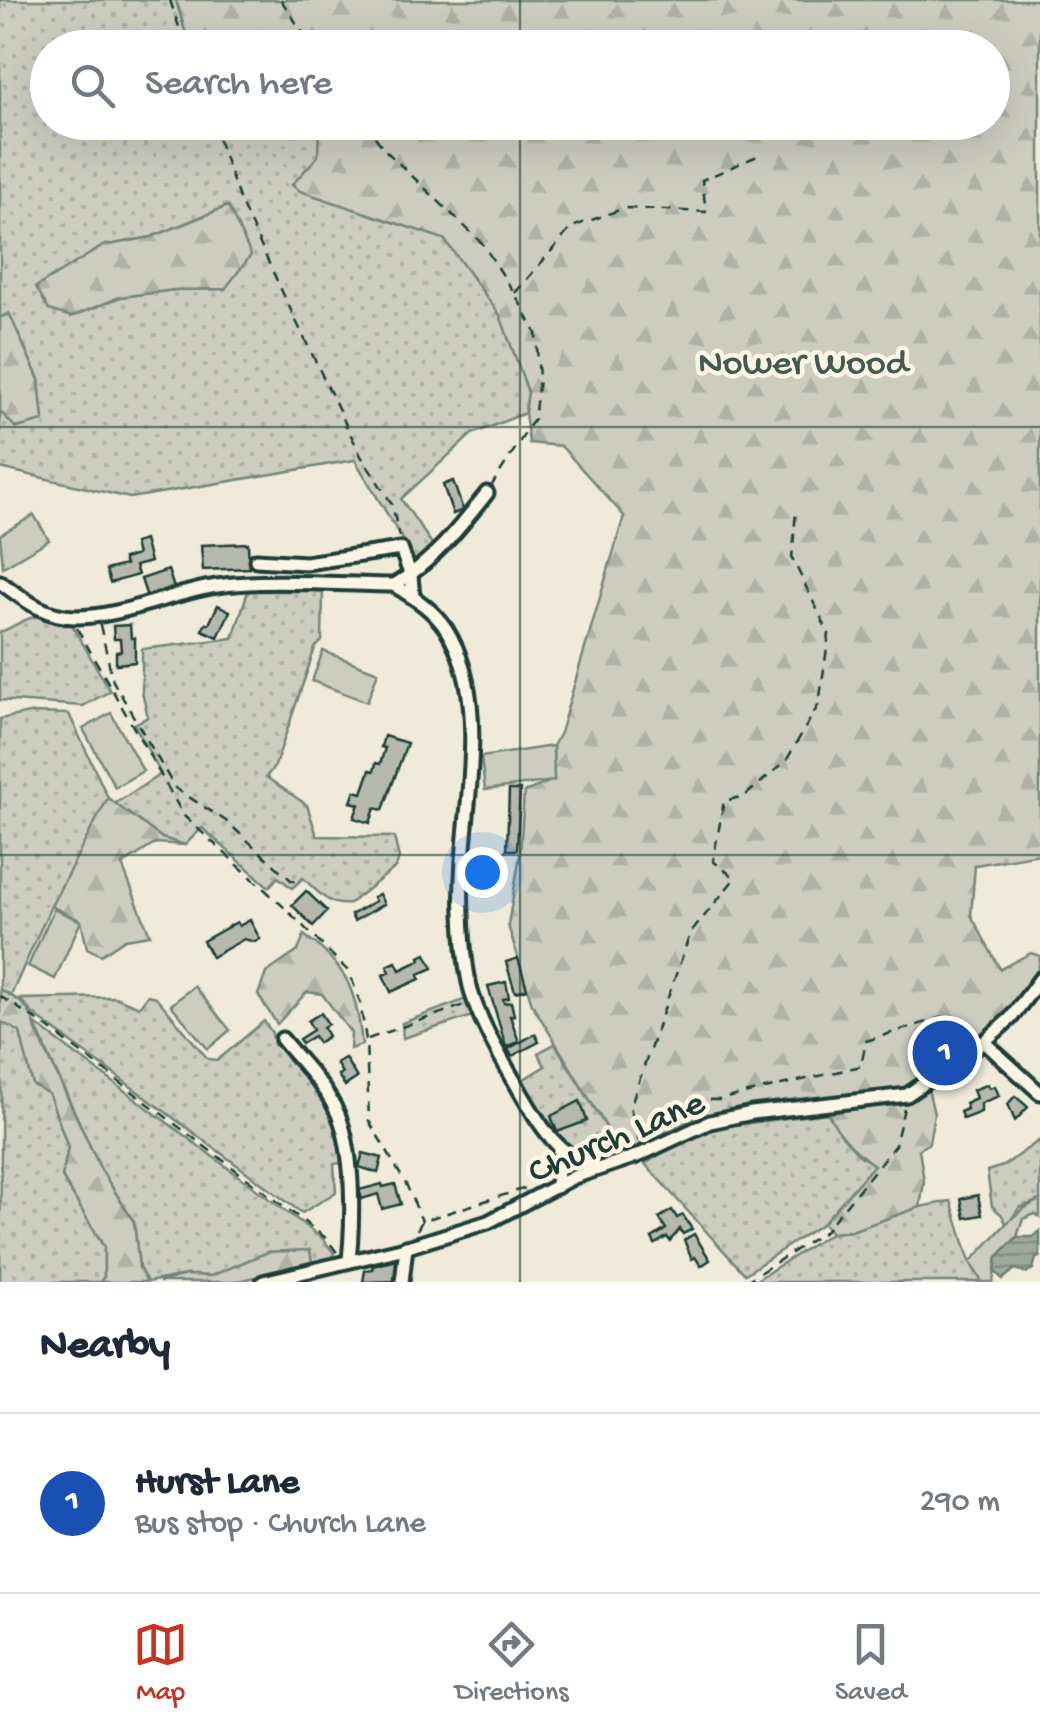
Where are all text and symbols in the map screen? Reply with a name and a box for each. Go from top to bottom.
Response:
search box [30,30,1010,140]
icon: search [65,58,120,113]
text: Search here [145,63,332,107]
park label: Nower Wood [698,343,911,387]
your location [457,847,508,898]
pin: 1 [912,1016,978,1090]
street label: Church Lane [523,1083,712,1196]
text: Nearby [40,1323,170,1372]
text: Hurst Lane [135,1462,299,1506]
text: 1 [66,1484,79,1522]
text: 290 m [920,1484,1000,1522]
text: Bus stop · Church Lane [135,1506,426,1544]
tab: Map [133,1617,188,1710]
tab: Directions [455,1617,569,1710]
tab: Saved [835,1617,907,1710]

